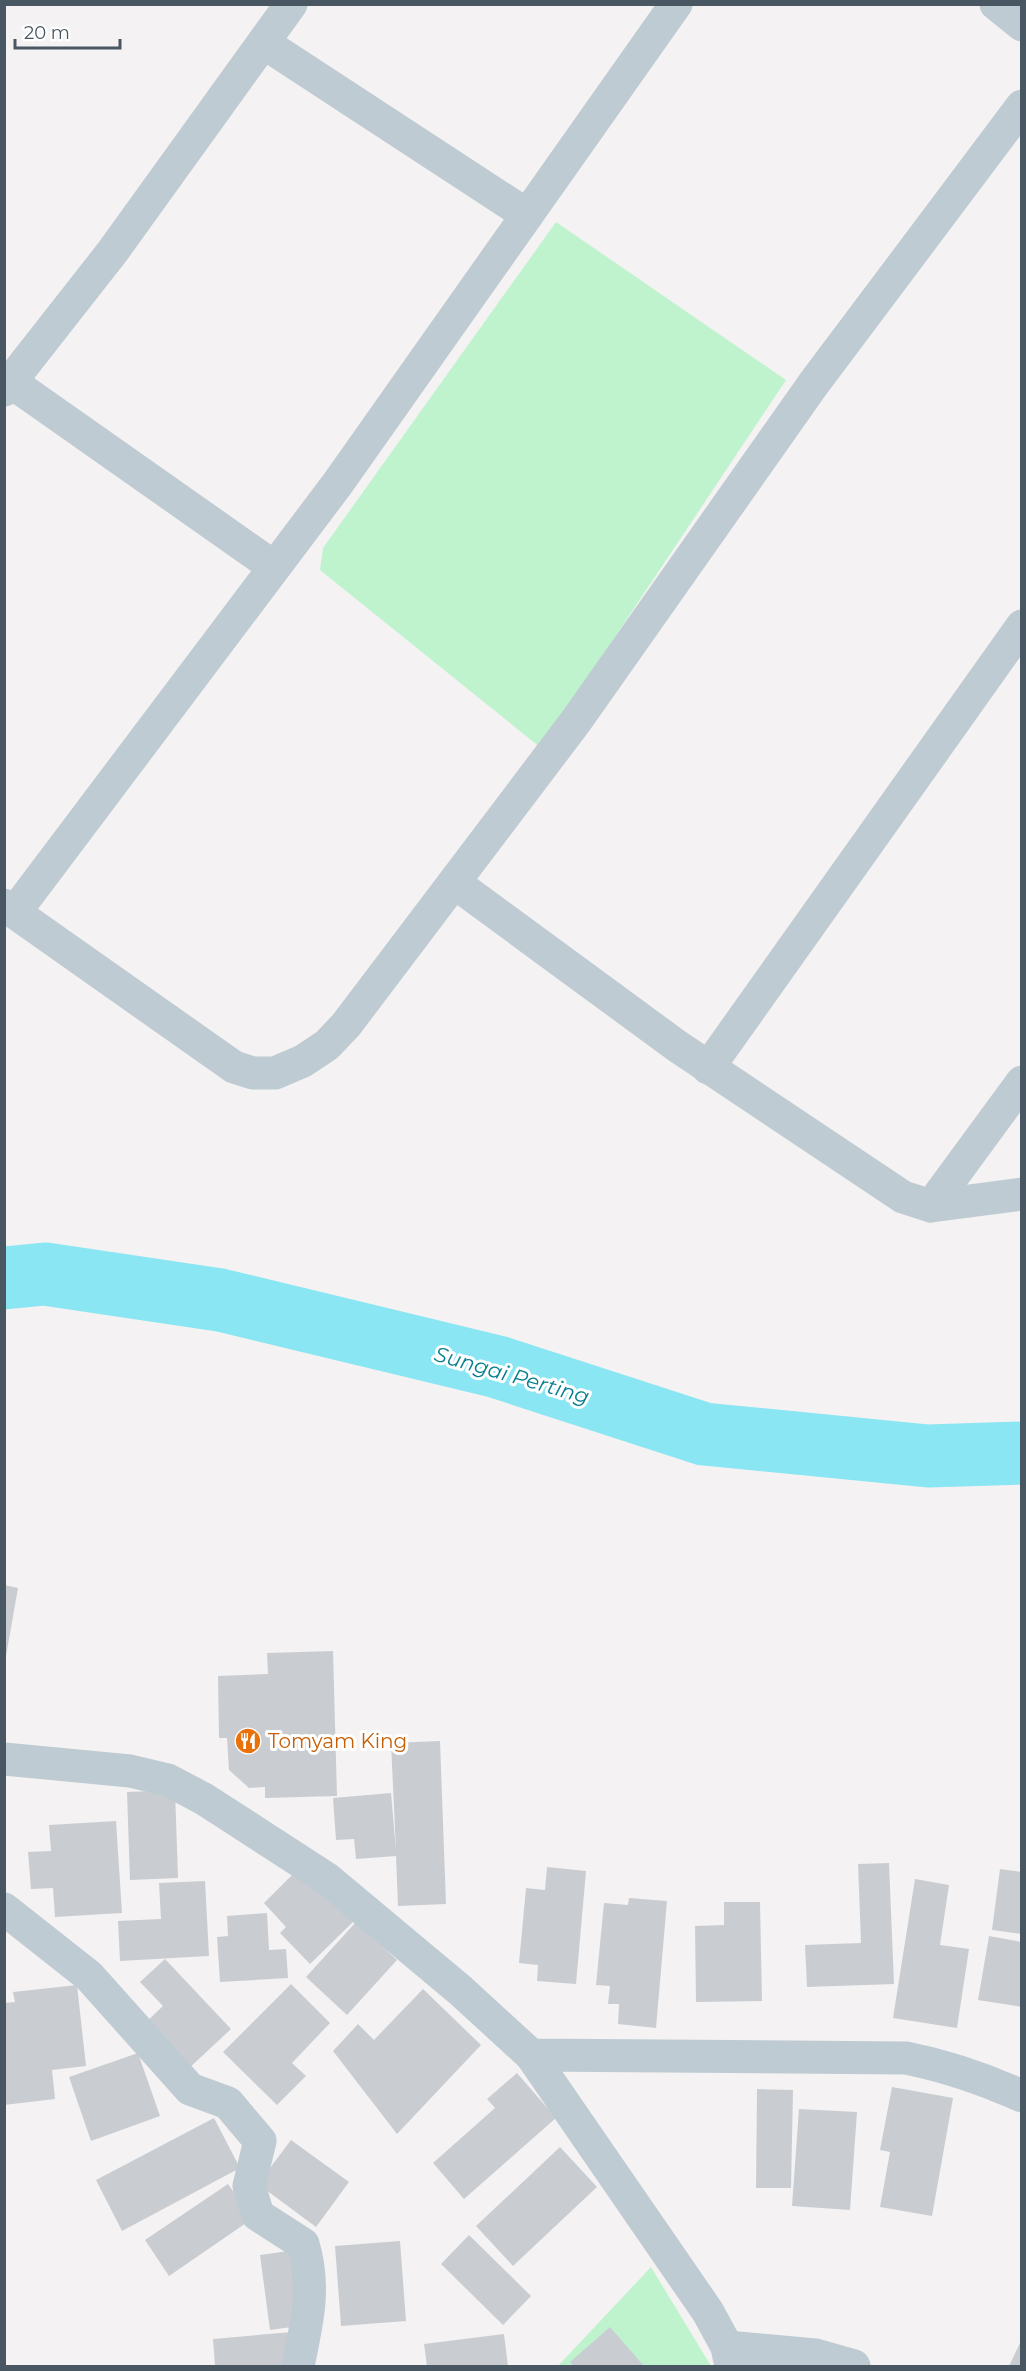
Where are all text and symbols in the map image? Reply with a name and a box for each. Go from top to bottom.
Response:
scale bar [15,12,120,50]
text: 20 m [24,22,70,44]
water label: Sungai Perting [432,1341,592,1409]
restaurant icon: Tomyam King [233,1726,263,1756]
place label: Tomyam King [268,1729,407,1753]

